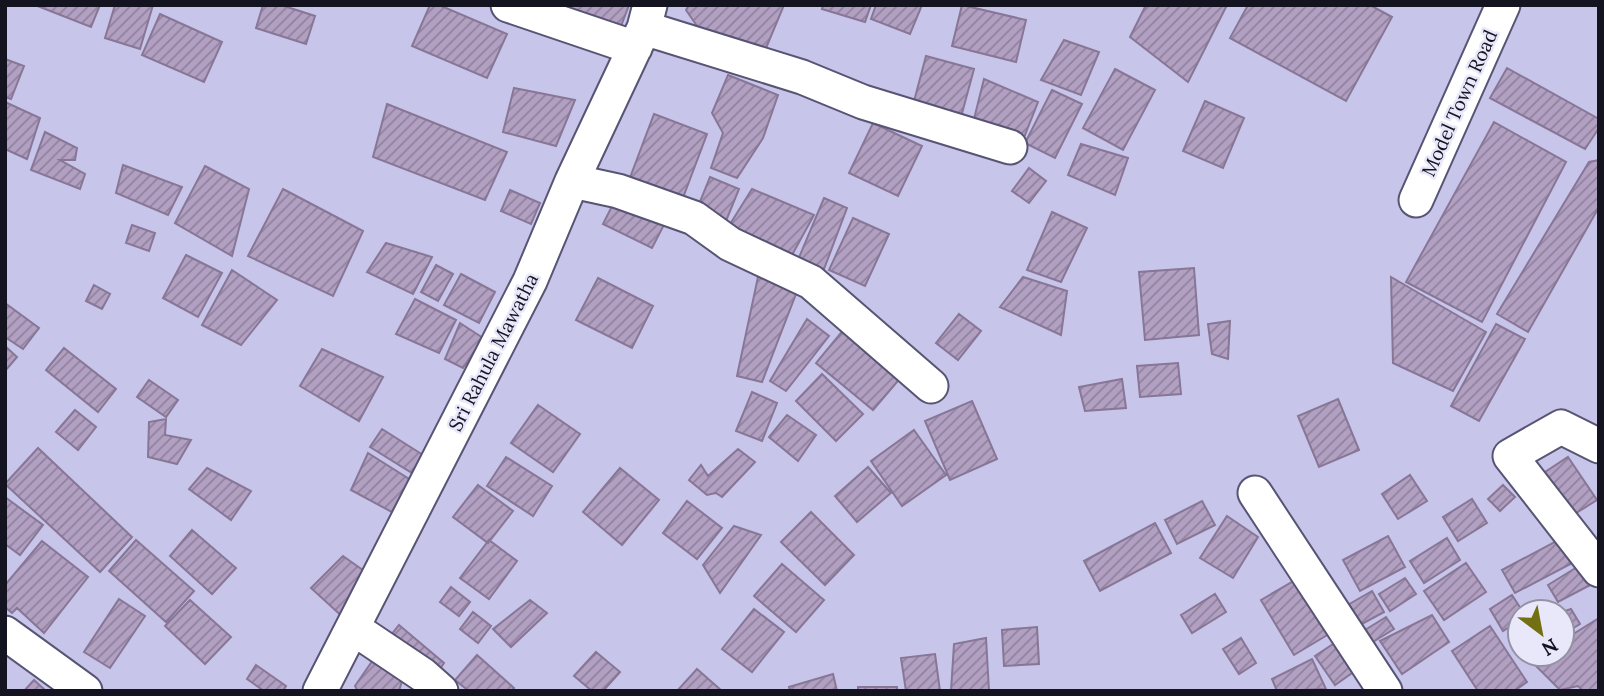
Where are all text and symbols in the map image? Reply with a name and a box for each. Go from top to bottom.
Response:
street label: Model Town Road [1416,26,1502,180]
street label: Sri Rahula Mawatha [443,269,543,435]
north arrow [1506,598,1576,668]
text: N [1537,633,1563,662]

